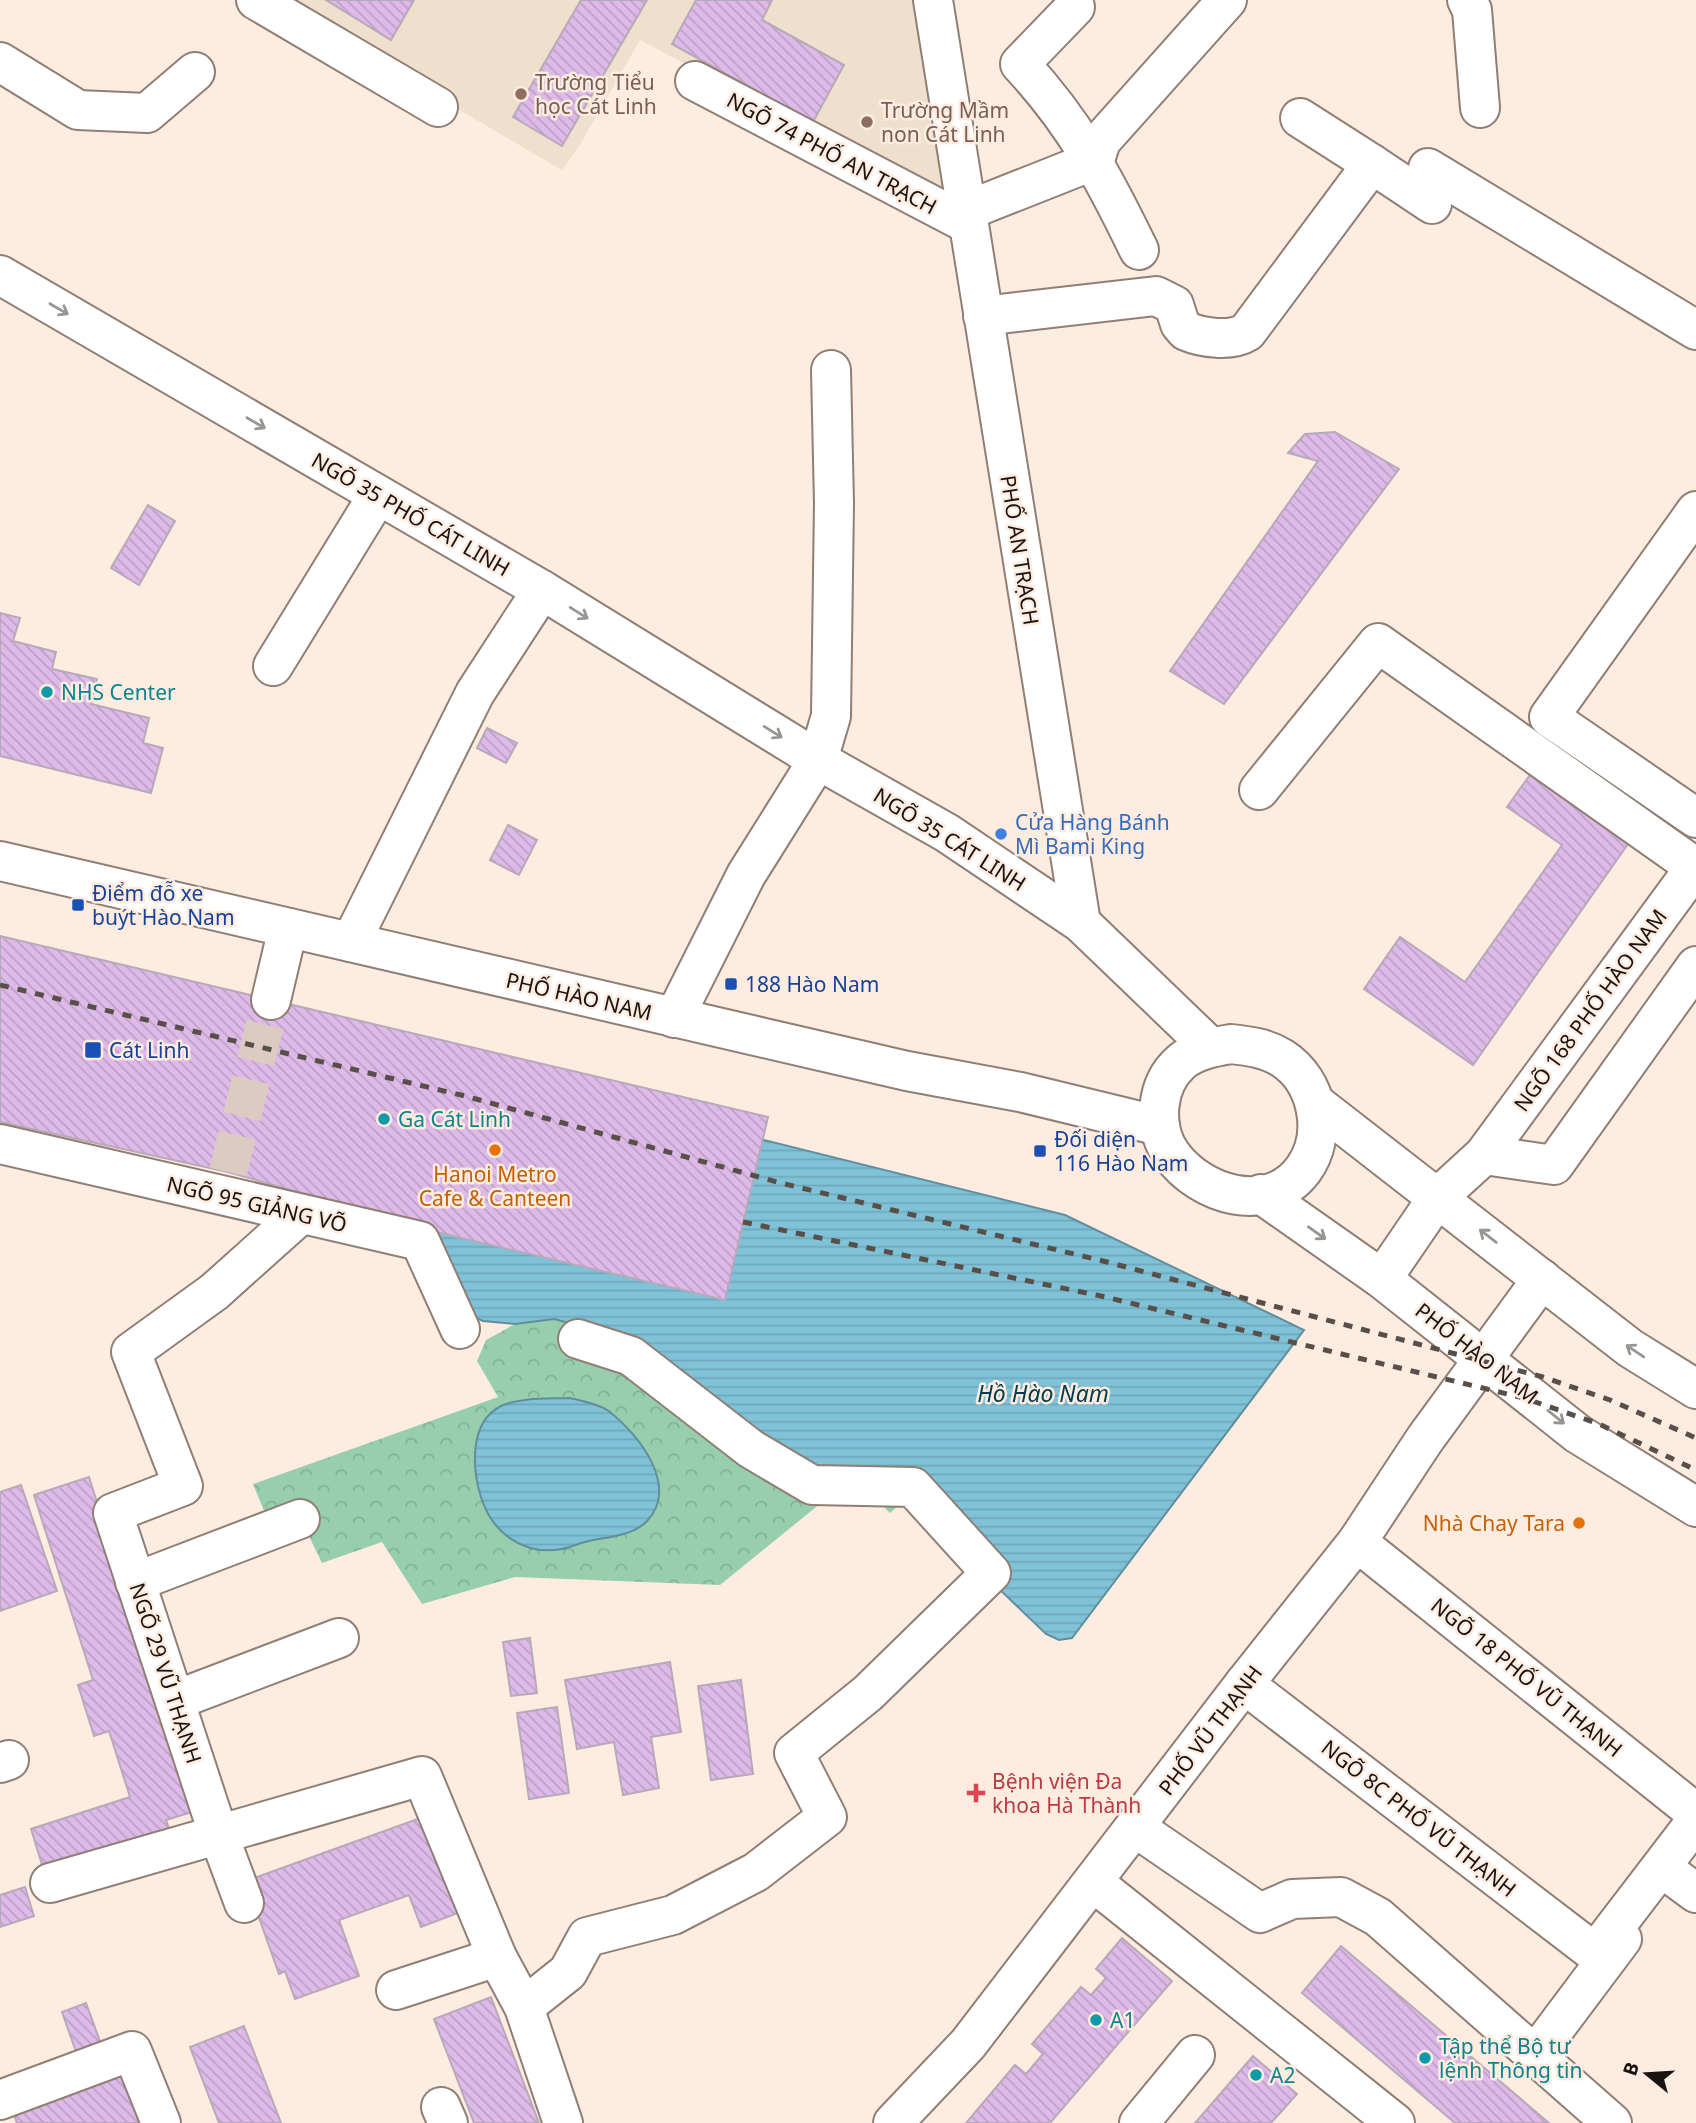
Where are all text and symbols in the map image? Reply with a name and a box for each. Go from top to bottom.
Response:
place label: Trường Tiểu học Cát Linh [535,68,657,120]
marker: Trường Tiểu học Cát Linh [513,86,529,102]
street label: NGÕ 74 PHỐ AN TRẠCH [722,86,942,220]
place label: Trường Mầm non Cát Linh [881,96,1009,148]
marker: Trường Mầm non Cát Linh [859,114,875,130]
one-way arrow [48,303,69,316]
one-way arrow [245,417,265,431]
street label: NGÕ 35 PHỐ CÁT LINH [307,446,515,582]
street label: PHỐ AN TRẠCH [994,473,1046,627]
one-way arrow [568,606,588,620]
place label: NHS Center [61,678,176,706]
marker: NHS Center [39,684,55,700]
one-way arrow [762,725,782,739]
street label: NGÕ 35 CÁT LINH [869,781,1031,897]
place label: Cửa Hàng Bánh Mì Bami King [1015,808,1170,860]
marker: Cửa Hàng Bánh Mì Bami King [993,826,1009,842]
place label: Điểm đỗ xe buýt Hào Nam [92,879,235,931]
marker: Điểm đỗ xe buýt Hào Nam [70,897,86,913]
street label: NGÕ 168 PHỐ HÀO NAM [1507,903,1673,1117]
street label: PHỐ HÀO NAM [503,966,655,1026]
place label: 188 Hào Nam [745,970,879,998]
marker: 188 Hào Nam [723,976,739,992]
place label: Cát Linh [109,1036,189,1064]
marker: Cát Linh [83,1040,103,1060]
place label: Ga Cát Linh [398,1105,511,1133]
marker: Ga Cát Linh [376,1111,392,1127]
place label: Đối diện 116 Hào Nam [1054,1125,1188,1177]
marker: Hanoi Metro Cafe & Canteen [487,1142,503,1158]
marker: Đối diện 116 Hào Nam [1032,1143,1048,1159]
place label: Hanoi Metro Cafe & Canteen [419,1160,571,1212]
street label: NGÕ 95 GIẢNG VÕ [164,1170,350,1238]
one-way arrow [1307,1226,1326,1240]
one-way arrow [1480,1229,1498,1244]
street label: PHỐ HÀO NAM [1410,1296,1544,1410]
one-way arrow [1625,1343,1645,1357]
water label: Hồ Hào Nam [977,1377,1109,1409]
one-way arrow [1547,1409,1565,1424]
place label: Nhà Chay Tara [1423,1509,1565,1537]
marker: Nhà Chay Tara [1571,1515,1587,1531]
street label: NGÕ 29 VŨ THẠNH [124,1579,208,1767]
street label: NGÕ 18 PHỐ VŨ THẠNH [1426,1591,1628,1763]
street label: PHỐ VŨ THẠNH [1152,1659,1268,1801]
street label: NGÕ 8C PHỐ VŨ THẠNH [1316,1733,1522,1903]
place label: Bệnh viện Đa khoa Hà Thành [992,1767,1141,1819]
marker: Bệnh viện Đa khoa Hà Thành [966,1783,986,1803]
place label: A1 [1110,2006,1135,2034]
marker: A1 [1088,2012,1104,2028]
place label: Tập thể Bộ tư lệnh Thông tin [1439,2032,1582,2084]
north arrow [1612,2039,1682,2109]
marker: Tập thể Bộ tư lệnh Thông tin [1417,2050,1433,2066]
text: B [1617,2059,1645,2079]
place label: A2 [1270,2061,1295,2089]
marker: A2 [1248,2067,1264,2083]

